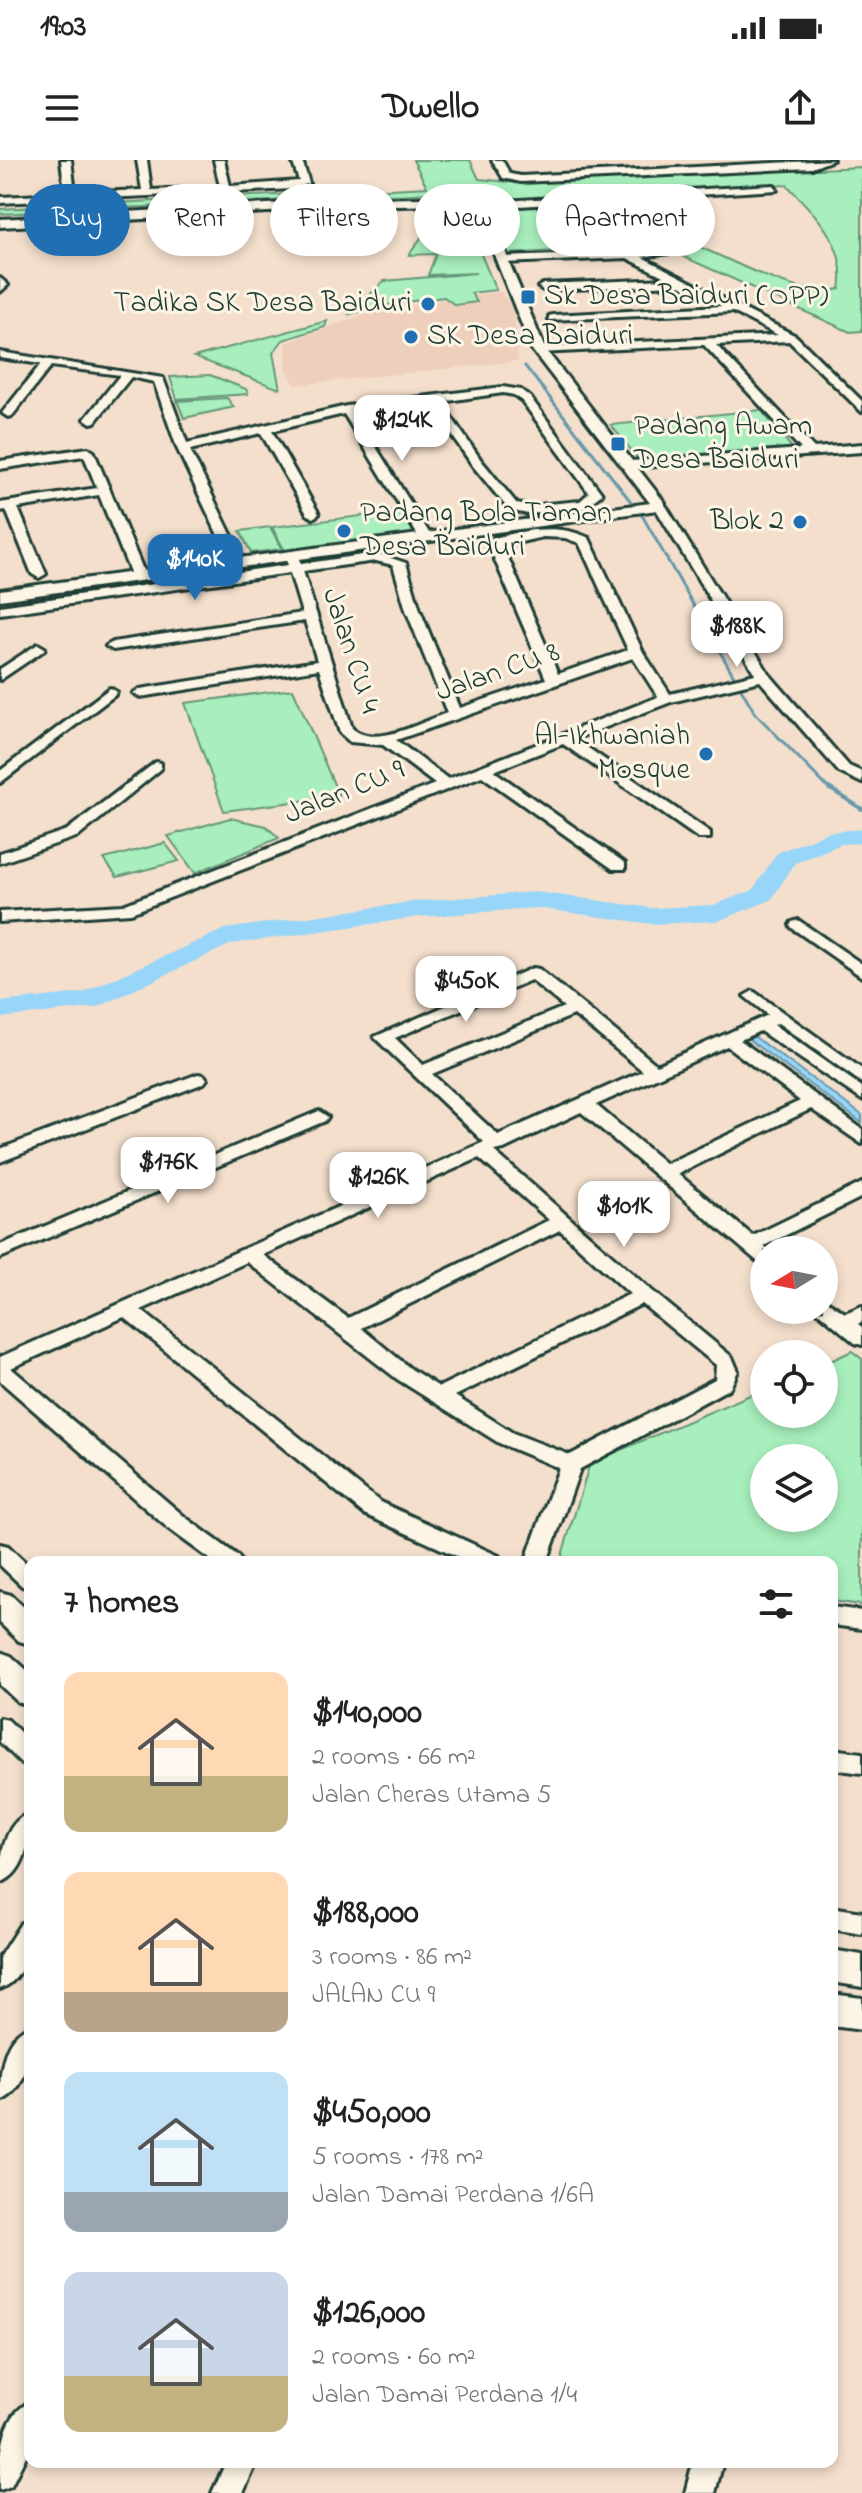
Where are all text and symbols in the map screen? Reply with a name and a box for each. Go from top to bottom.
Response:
text: 19:03 [40,6,86,50]
text: Dwello [383,82,479,135]
icon: menu [40,86,84,130]
icon: share [778,86,822,130]
chip: Buy [24,184,130,256]
chip: Rent [146,184,254,256]
chip: Filters [270,184,398,256]
chip: New [414,184,520,256]
chip: Apartment [536,184,715,256]
place label: Sk Desa Baiduri (OPP) [544,275,829,319]
place label: Tadika SK Desa Baiduri [113,282,412,326]
marker: Sk Desa Baiduri (OPP) [519,288,537,306]
marker: Tadika SK Desa Baiduri [419,295,437,313]
place label: SK Desa Baiduri [427,315,633,359]
marker: SK Desa Baiduri [402,328,420,346]
pin: $124K [346,395,458,463]
text: $124K [372,402,432,440]
place label: Padang Awam Desa Baiduri [633,405,812,483]
marker: Padang Awam Desa Baiduri [609,435,627,453]
place label: Padang Bola Taman Desa Baiduri [359,492,612,570]
place label: Blok 2 [709,500,784,544]
marker: Blok 2 [791,513,809,531]
marker: Padang Bola Taman Desa Baiduri [335,522,353,540]
pin: $140K [139,534,251,602]
text: $140K [166,541,224,579]
street label: Jalan CU 4 [309,583,391,719]
pin: $188K [681,601,793,669]
text: $188K [709,608,765,646]
street label: Jalan CU 8 [430,631,566,715]
place label: Al-Ikhwaniah Mosque [534,715,691,793]
marker: Al-Ikhwaniah Mosque [697,745,715,763]
street label: Jalan CU 9 [278,749,412,837]
pin: $450K [410,956,522,1024]
text: $450K [433,963,499,1001]
pin: $176K [112,1137,224,1205]
text: $176K [139,1144,197,1182]
pin: $126K [322,1152,434,1220]
text: $126K [348,1159,408,1197]
pin: $101K [568,1181,680,1249]
text: $101K [596,1188,652,1226]
north arrow [750,1236,838,1324]
map controls [750,1236,838,1532]
button: locate [750,1340,838,1428]
button: layers [750,1444,838,1532]
text: 7 homes [64,1579,179,1629]
icon: filters [754,1582,798,1626]
text: $140,000 [312,1689,422,1739]
icon: home [128,1704,224,1800]
text: 2 rooms · 66 m² [312,1739,476,1777]
text: Jalan Cheras Utama 5 [312,1777,551,1815]
text: $188,000 [312,1889,419,1939]
icon: home [128,1904,224,2000]
text: 3 rooms · 86 m² [312,1939,472,1977]
text: JALAN CU 9 [312,1977,435,2015]
text: $450,000 [312,2089,431,2139]
icon: home [128,2104,224,2200]
text: 5 rooms · 178 m² [312,2139,484,2177]
text: Jalan Damai Perdana 1/6A [312,2177,594,2215]
text: $126,000 [312,2289,425,2339]
icon: home [128,2304,224,2400]
text: 2 rooms · 60 m² [312,2339,476,2377]
text: Jalan Damai Perdana 1/4 [312,2377,577,2415]

